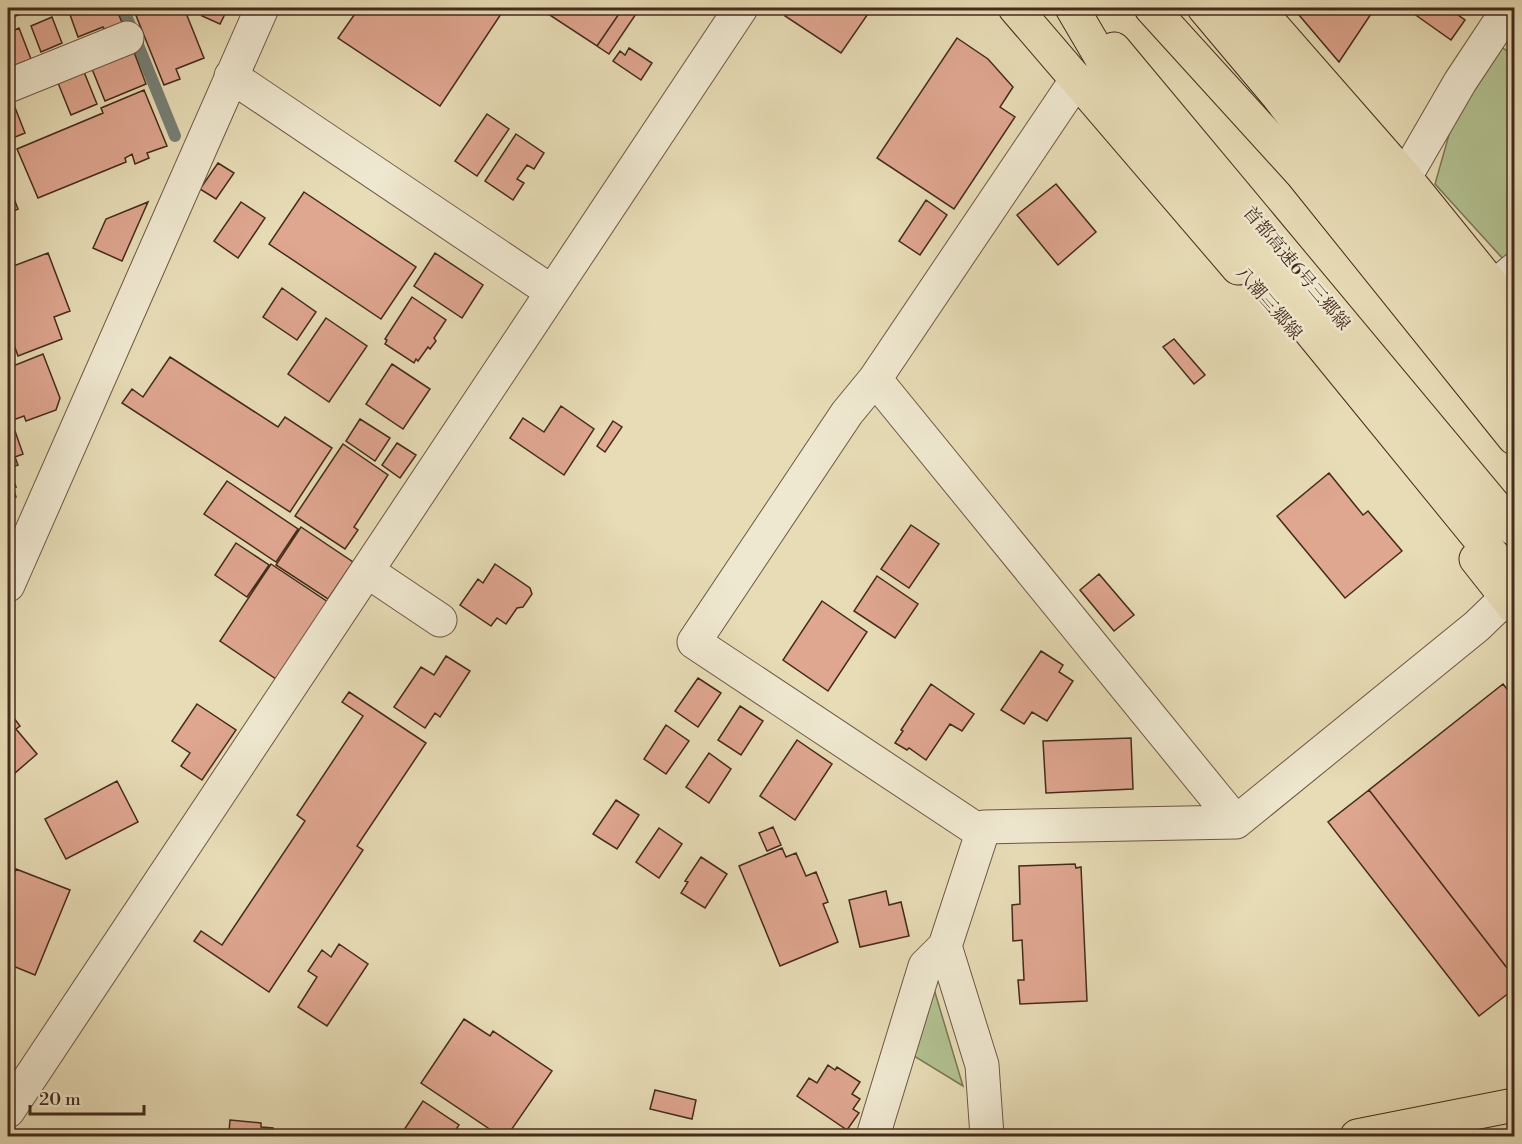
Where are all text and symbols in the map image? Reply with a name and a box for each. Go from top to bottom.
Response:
street label: 首都高速6号三郷線 [1238,202,1355,335]
street label: 八潮三郷線 [1230,262,1307,345]
scale bar [30,1078,144,1116]
text: 20 m [39,1088,81,1111]

